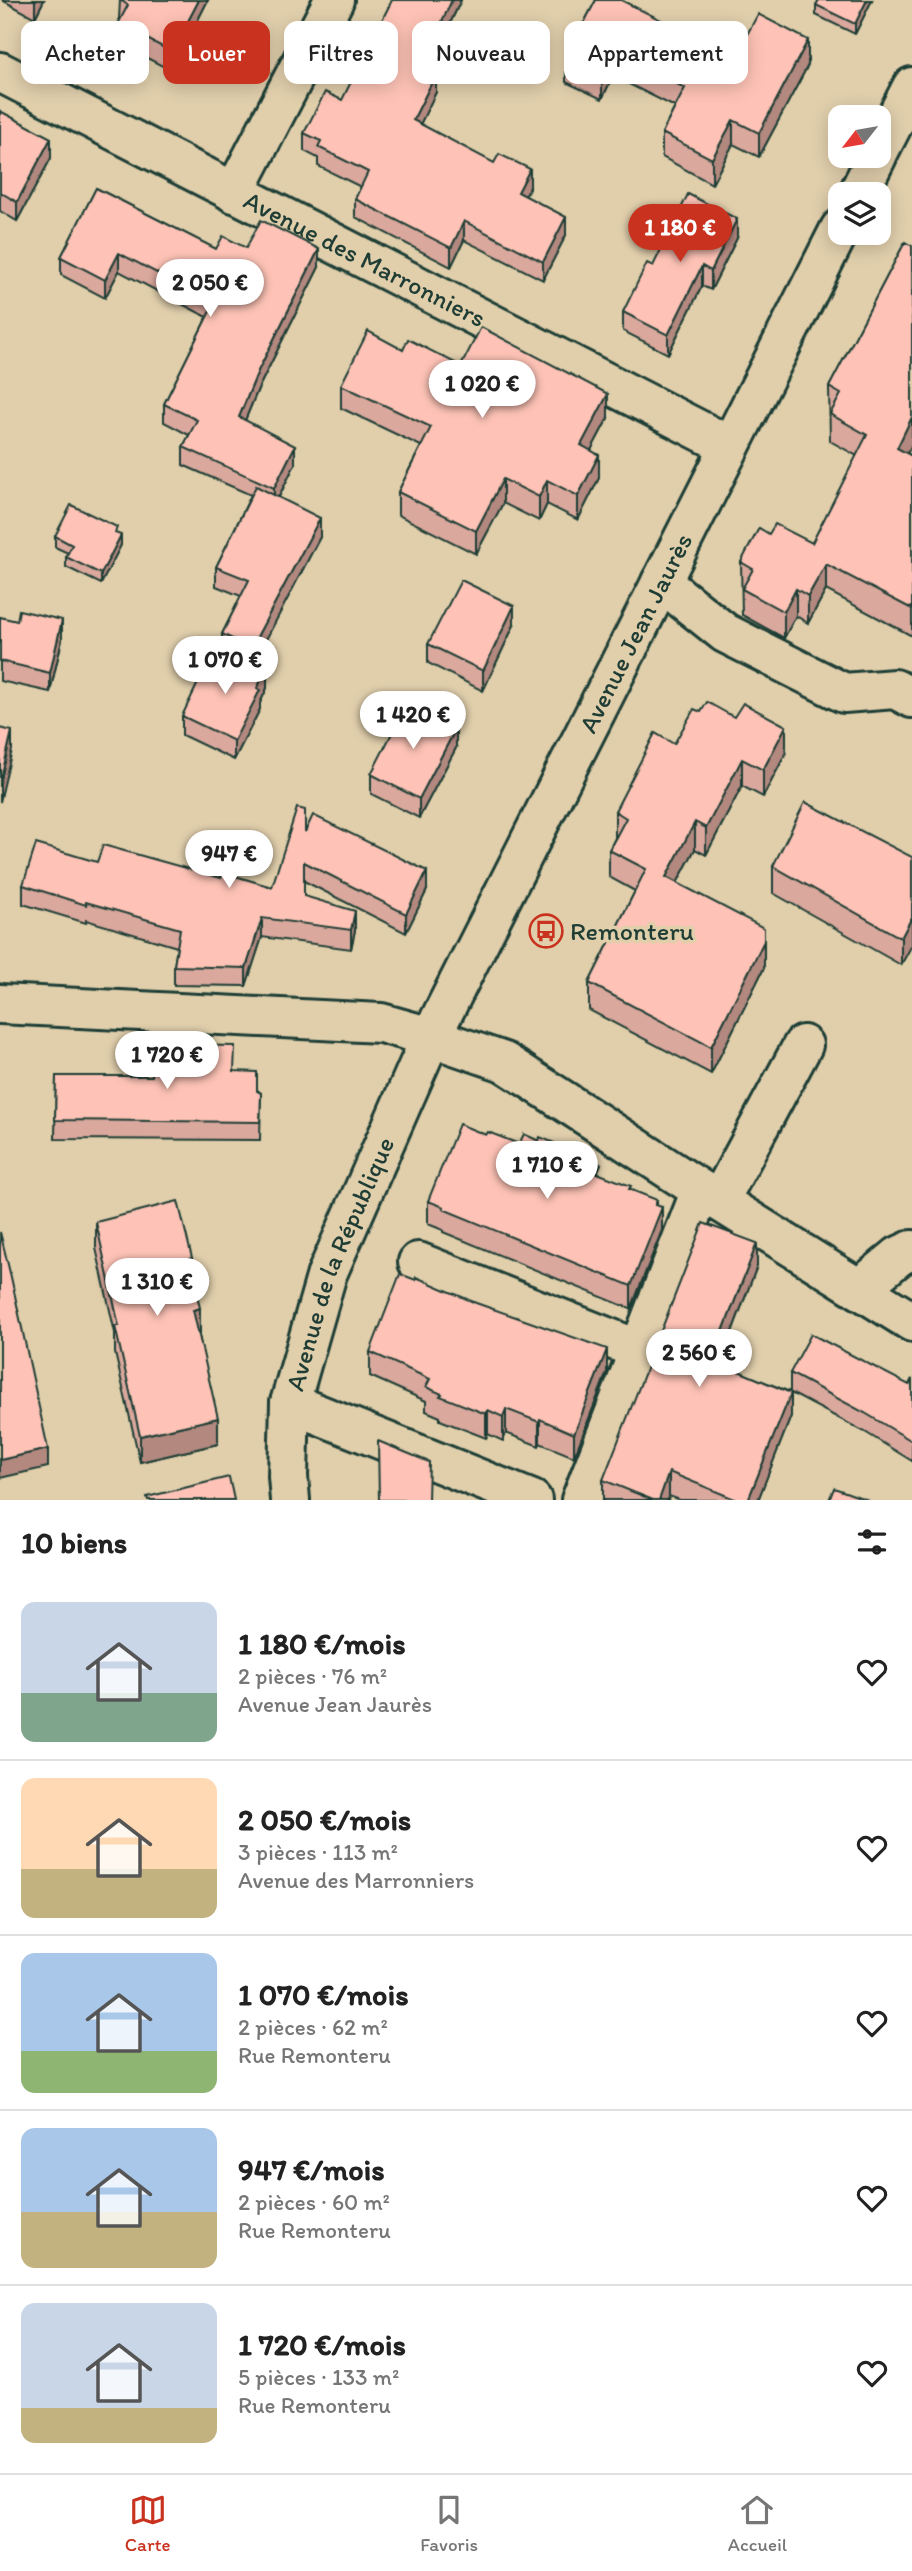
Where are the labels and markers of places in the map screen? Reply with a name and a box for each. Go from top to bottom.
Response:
pin: 1 180 € [615,204,745,264]
pin: 2 050 € [145,260,275,319]
pin: 1 020 € [417,360,547,420]
pin: 1 070 € [160,636,290,696]
pin: 1 420 € [348,692,478,751]
pin: 947 € [180,830,278,890]
bus stop icon: Remonteru [527,912,565,950]
place label: Remonteru [570,915,694,947]
pin: 1 720 € [102,1032,232,1091]
pin: 1 710 € [482,1142,612,1201]
pin: 1 310 € [92,1258,222,1318]
pin: 2 560 € [634,1330,764,1389]

